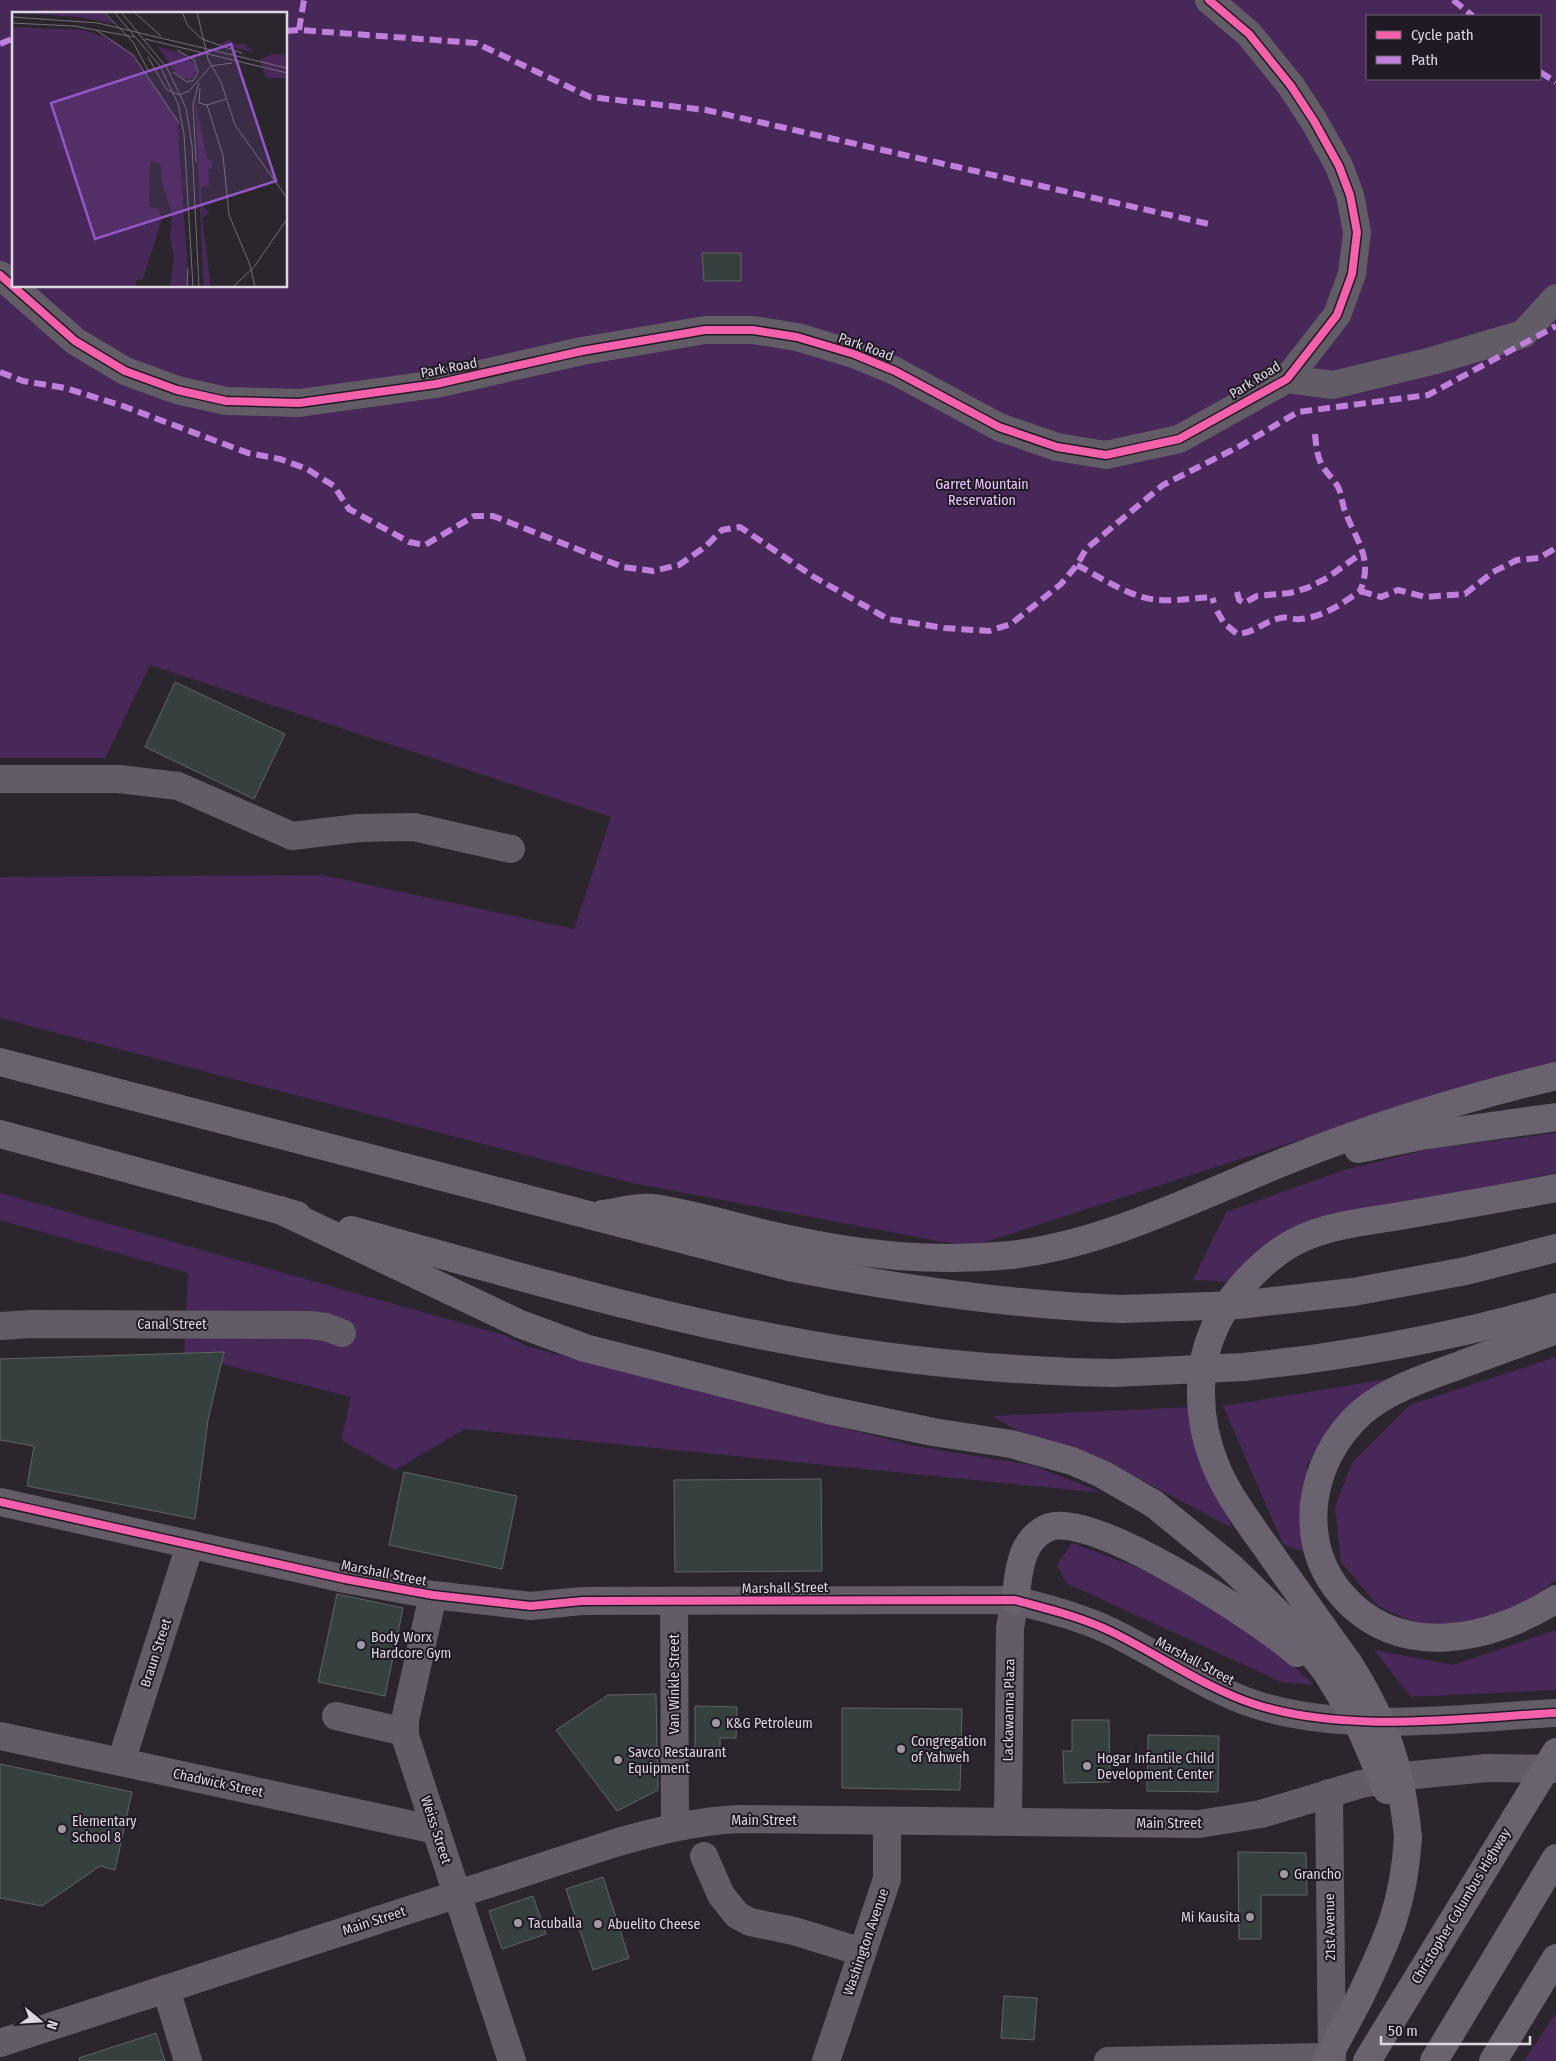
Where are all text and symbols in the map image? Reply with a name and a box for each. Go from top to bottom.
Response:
inset map [12,12,288,288]
legend [1366,15,1541,80]
text: Cycle path [1411,26,1474,44]
text: Path [1411,51,1438,69]
street label: Park Road [836,329,896,365]
street label: Park Road [419,354,479,382]
street label: Park Road [1226,358,1284,402]
park label: Garret Mountain Reservation [935,476,1029,509]
street label: Canal Street [137,1316,207,1333]
street label: Marshall Street [340,1556,429,1590]
street label: Marshall Street [742,1579,829,1597]
street label: Braun Street [137,1616,175,1690]
place label: Body Worx Hardcore Gym [371,1629,451,1662]
street label: Van Winkle Street [666,1633,683,1734]
street label: Marshall Street [1153,1633,1238,1689]
marker: Body Worx Hardcore Gym [355,1639,367,1651]
street label: Lackawanna Plaza [1000,1658,1018,1761]
place label: K&G Petroleum [726,1715,813,1732]
marker: K&G Petroleum [710,1717,722,1729]
place label: Congregation of Yahweh [911,1733,987,1766]
marker: Congregation of Yahweh [895,1743,907,1755]
place label: Savco Restaurant Equipment [628,1744,727,1777]
place label: Hogar Infantile Child Development Center [1097,1750,1214,1783]
marker: Savco Restaurant Equipment [612,1754,624,1766]
marker: Hogar Infantile Child Development Center [1081,1760,1093,1772]
street label: Chadwick Street [171,1765,265,1801]
street label: Weiss Street [417,1794,455,1866]
street label: Main Street [731,1812,797,1829]
place label: Elementary School 8 [72,1813,137,1846]
street label: Main Street [1136,1815,1202,1832]
marker: Elementary School 8 [56,1823,68,1835]
street label: Christopher Columbus Highway [1408,1825,1515,1987]
place label: Grancho [1294,1866,1341,1883]
marker: Grancho [1278,1868,1290,1880]
street label: Washington Avenue [840,1886,892,1998]
street label: 21st Avenue [1321,1893,1339,1961]
street label: Main Street [340,1903,408,1939]
place label: Mi Kausita [1181,1909,1240,1926]
marker: Mi Kausita [1244,1911,1256,1923]
place label: Tacuballa [528,1915,582,1932]
place label: Abuelito Cheese [608,1916,700,1933]
marker: Tacuballa [512,1917,524,1929]
marker: Abuelito Cheese [592,1918,604,1930]
north arrow [15,1996,65,2046]
scale bar [1381,2014,1530,2046]
text: N [43,2018,61,2031]
text: 50 m [1388,2022,1418,2040]

